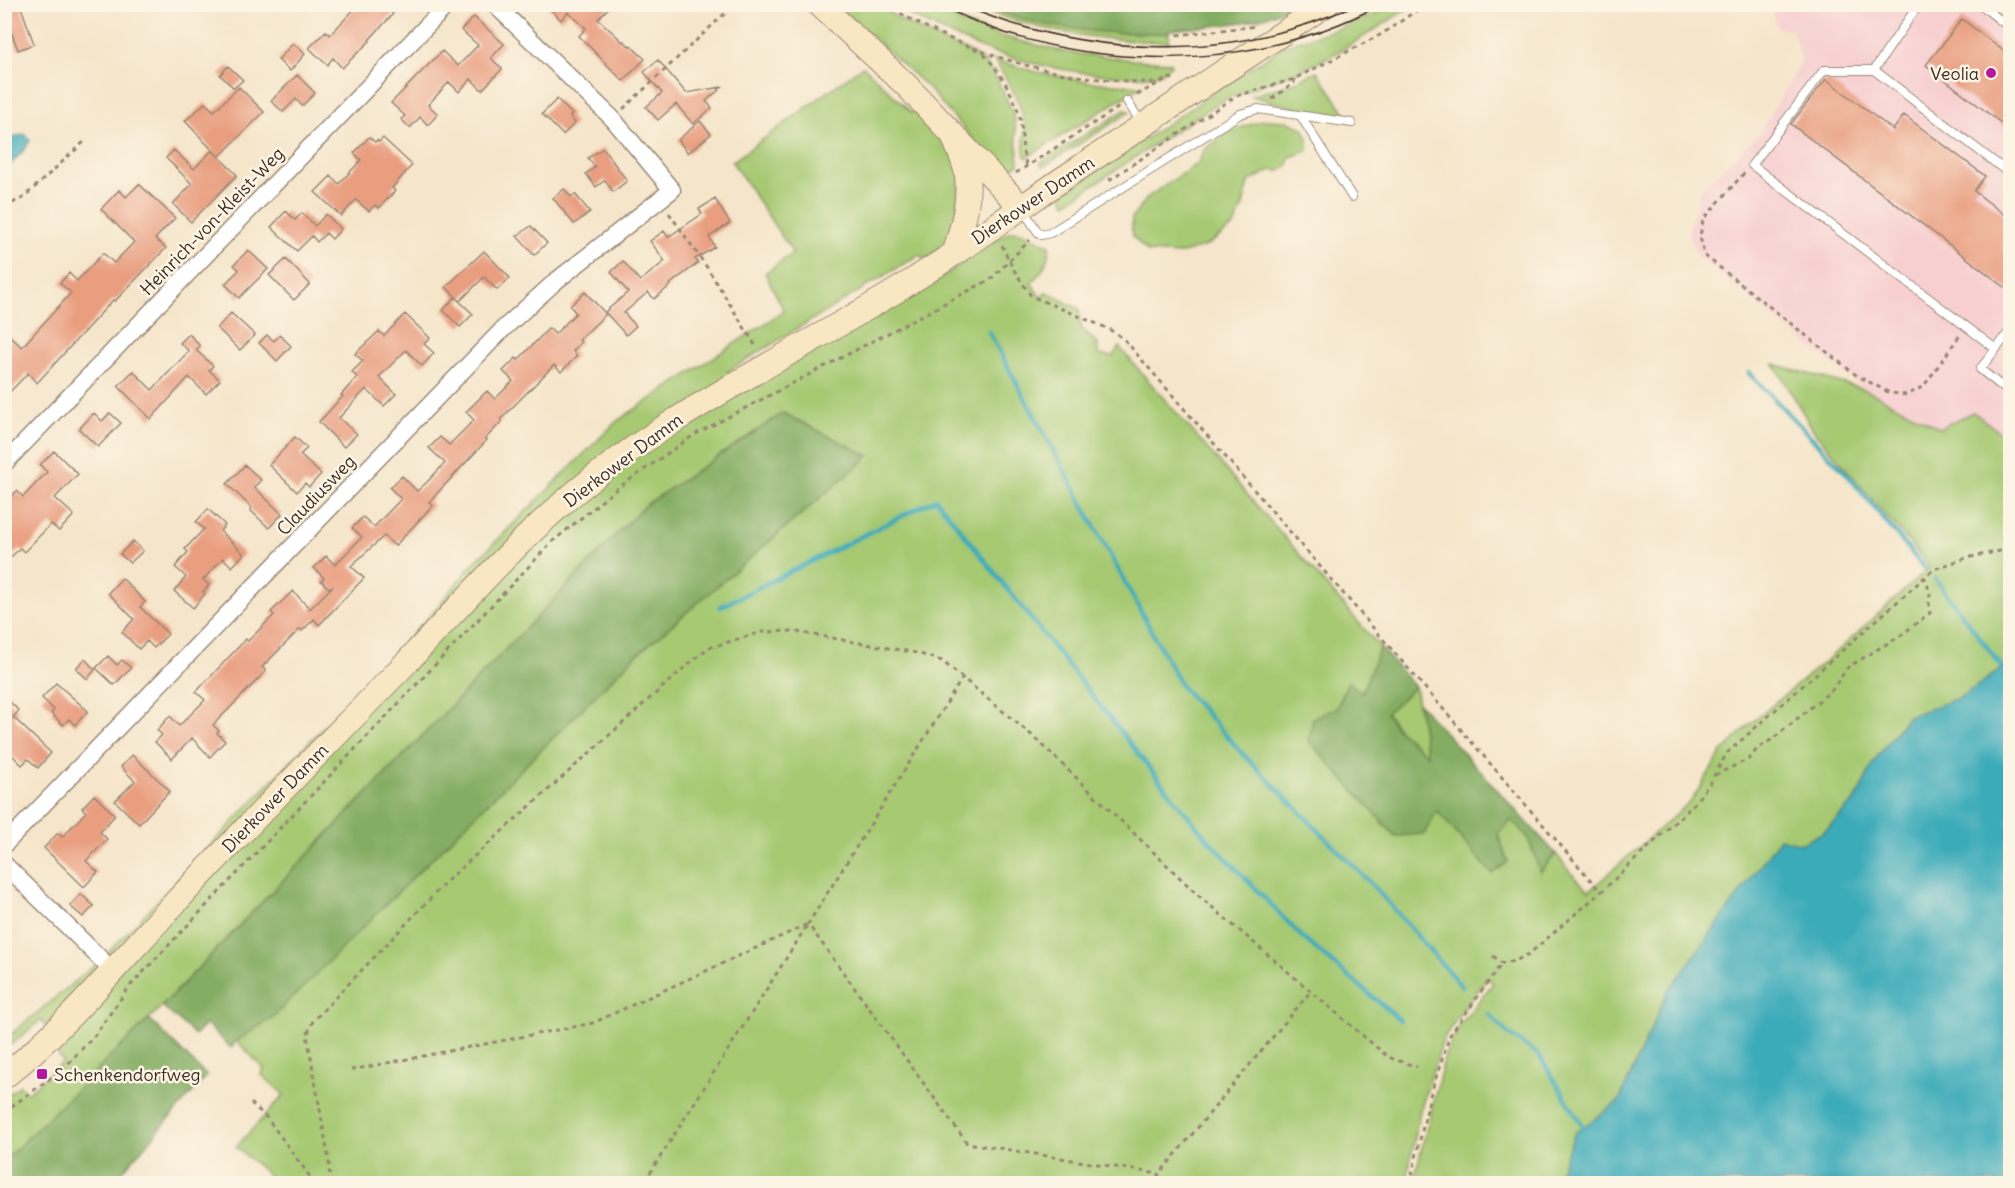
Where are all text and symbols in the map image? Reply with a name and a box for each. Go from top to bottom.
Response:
place label: Veolia [1930,62,1979,85]
marker: Veolia [1984,66,1998,80]
street label: Heinrich-von-Kleist-Weg [135,142,289,300]
street label: Dierkower Damm [967,150,1099,250]
street label: Dierkower Damm [559,408,687,512]
street label: Claudiusweg [272,450,360,540]
street label: Dierkower Damm [217,738,333,857]
place label: Schenkendorfweg [54,1063,201,1086]
marker: Schenkendorfweg [35,1067,49,1081]

